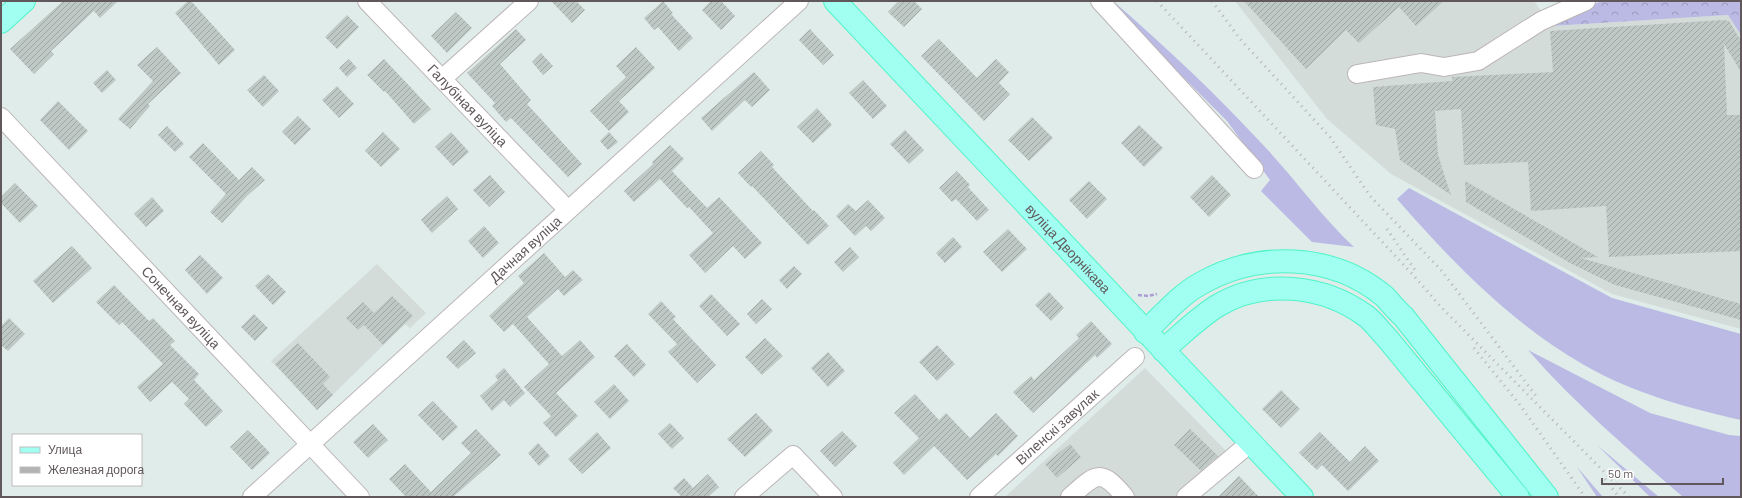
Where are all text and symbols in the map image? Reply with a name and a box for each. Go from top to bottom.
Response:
street label: Галубіная вуліца [424,60,512,150]
street label: вуліца Дворнікава [1022,200,1115,297]
street label: Дачная вуліца [486,212,565,286]
street label: Сонечная вуліца [138,262,224,352]
street label: Віленскі завулак [1012,384,1102,468]
legend [12,434,142,486]
text: Улица [48,442,82,457]
scale bar [1602,460,1723,486]
text: Железная дорога [48,462,144,477]
text: 50 m [1608,466,1633,480]

